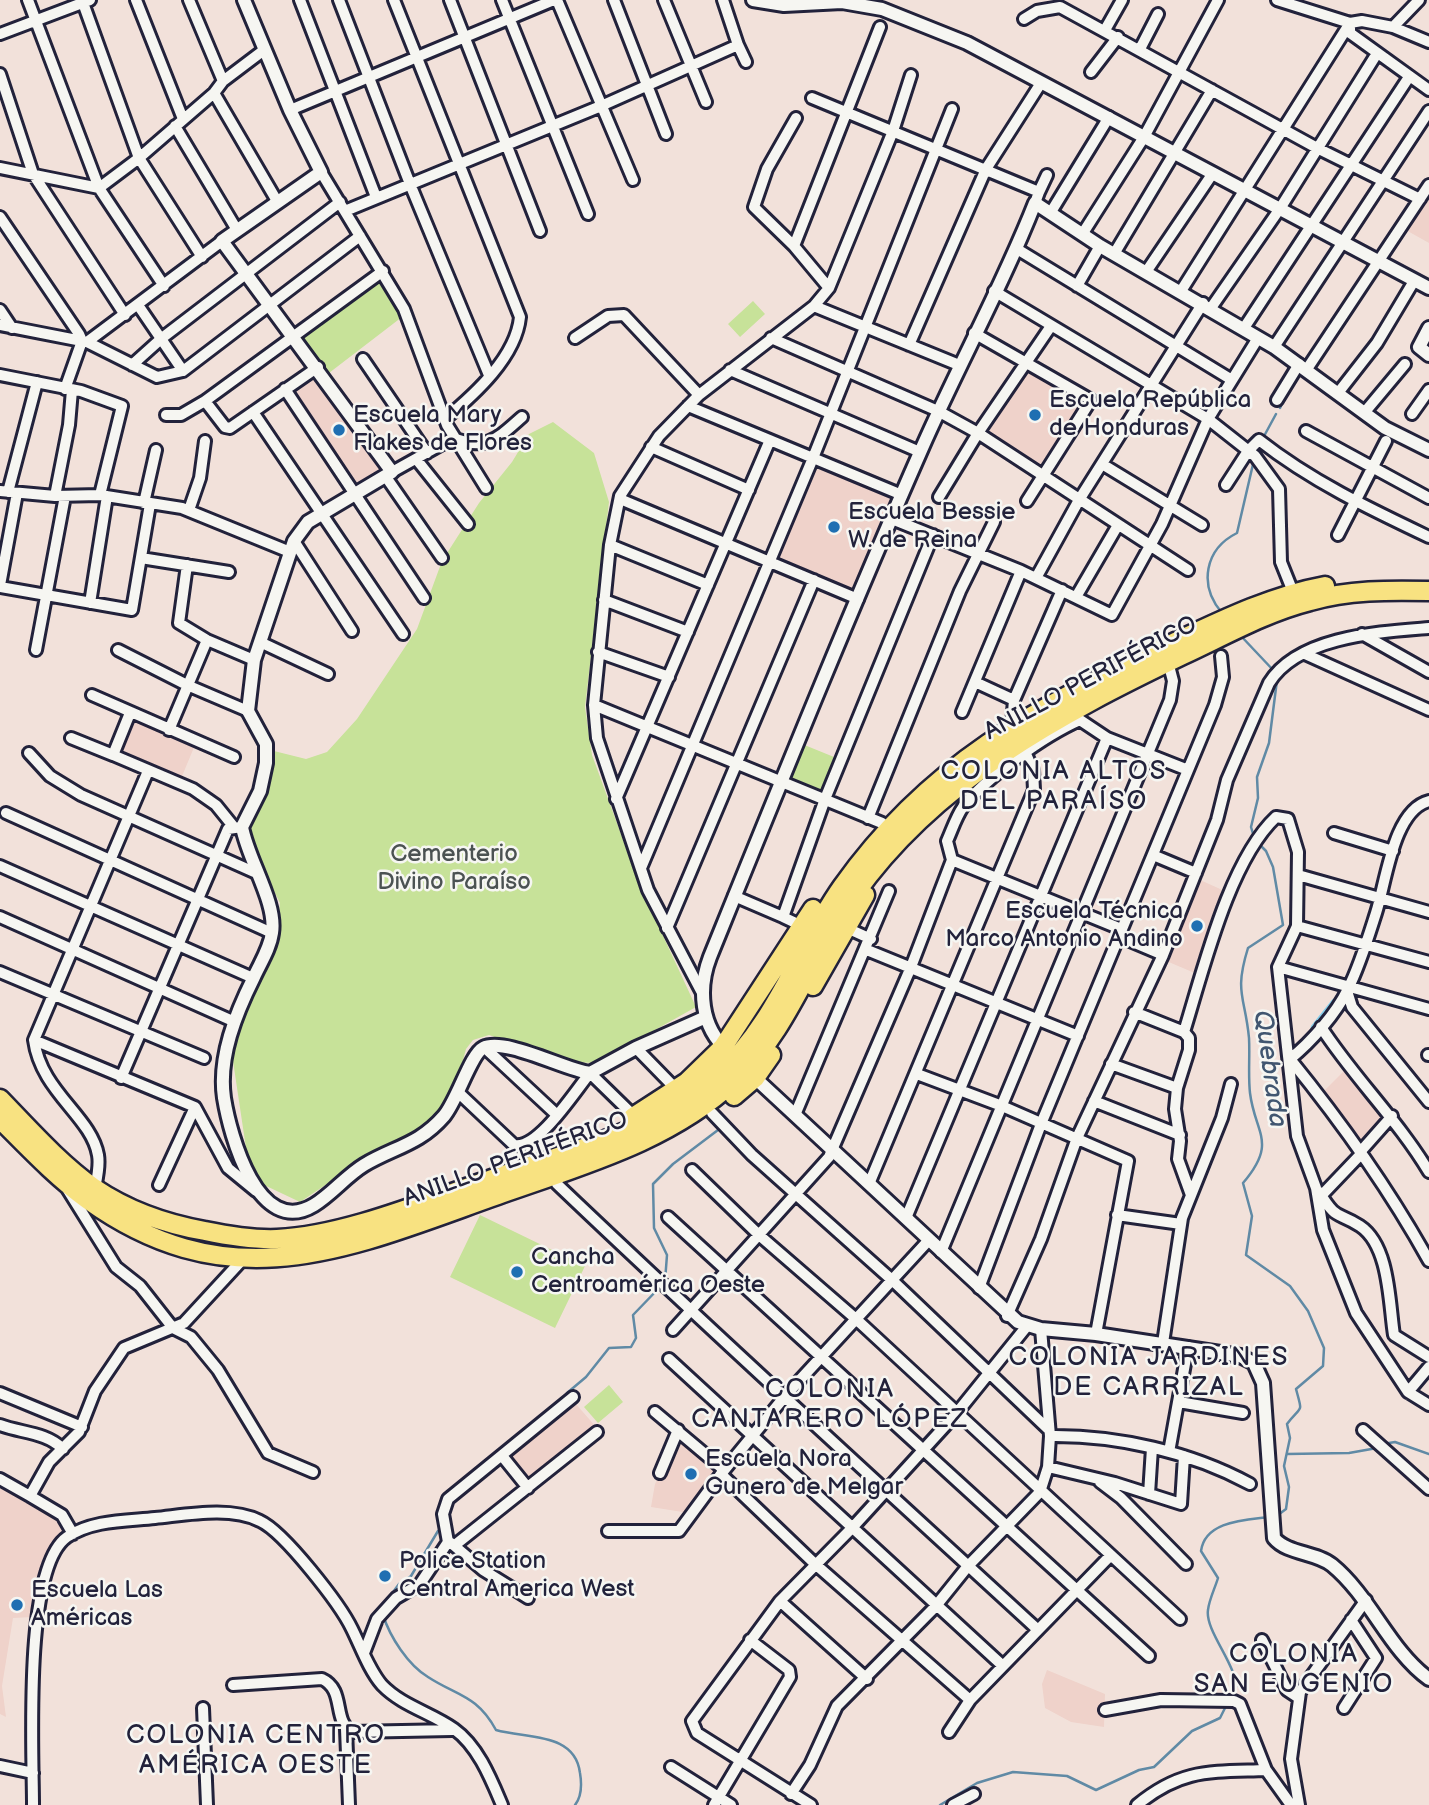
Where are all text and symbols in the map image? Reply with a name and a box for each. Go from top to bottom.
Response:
place label: Escuela República de Honduras [1049,387,1251,443]
place label: Escuela Mary Flakes de Flores [353,402,532,458]
marker: Escuela República de Honduras [1027,407,1043,423]
marker: Escuela Mary Flakes de Flores [331,422,347,438]
place label: Escuela Bessie W. de Reina [848,499,1016,555]
marker: Escuela Bessie W. de Reina [826,519,842,535]
street label: ANILLO PERIFÉRICO [980,611,1202,747]
district label: COLONIA ALTOS DEL PARAÍSO [942,756,1166,818]
park label: Cementerio Divino Paraíso [377,841,531,897]
place label: Escuela Técnica Marco Antonio Andino [945,898,1183,954]
marker: Escuela Técnica Marco Antonio Andino [1189,918,1205,934]
water label: Quebrada [1245,1008,1293,1130]
street label: ANILLO PERIFÉRICO [400,1106,632,1214]
place label: Cancha Centroamérica Oeste [531,1244,765,1300]
marker: Cancha Centroamérica Oeste [509,1264,525,1280]
district label: COLONIA JARDINES DE CARRIZAL [1010,1342,1288,1404]
district label: COLONIA CANTARERO LÓPEZ [693,1374,967,1436]
place label: Escuela Nora Gunera de Melgar [705,1446,903,1502]
marker: Escuela Nora Gunera de Melgar [683,1466,699,1482]
place label: Police Station Central America West [399,1548,635,1604]
marker: Police Station Central America West [377,1568,393,1584]
place label: Escuela Las Américas [31,1577,163,1633]
marker: Escuela Las Américas [9,1597,25,1613]
district label: COLONIA SAN EUGENIO [1195,1639,1393,1700]
district label: COLONIA CENTRO AMÉRICA OESTE [128,1720,384,1782]

